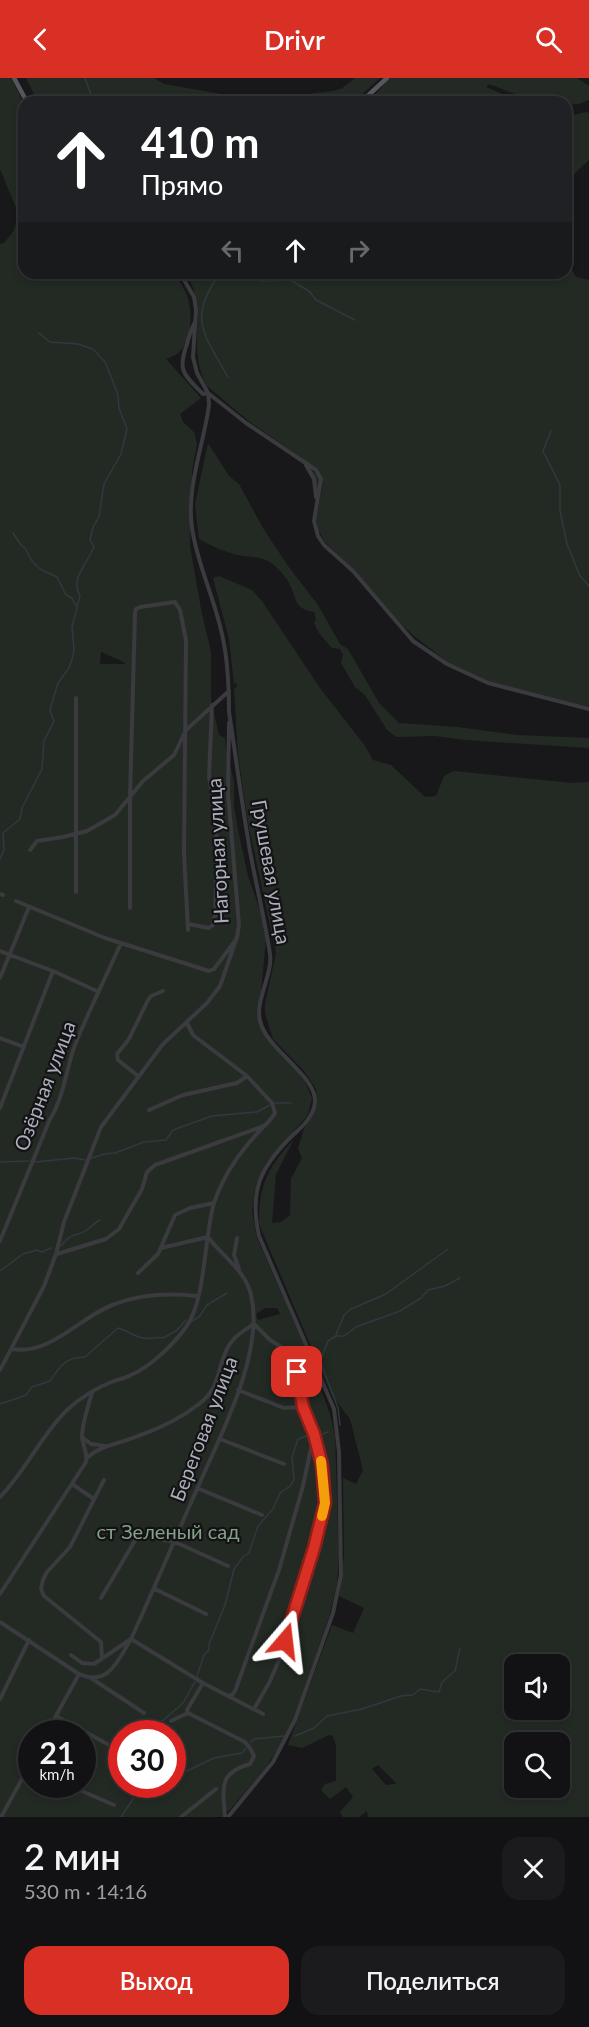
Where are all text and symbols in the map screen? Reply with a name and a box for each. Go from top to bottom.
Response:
icon: back [24,23,57,56]
text: Drivr [264,23,325,56]
icon: search [532,23,565,56]
text: 410 m [141,117,259,167]
icon: ahead [42,120,120,198]
text: Прямо [141,168,223,201]
icon: left [216,234,249,267]
icon: ahead [279,234,312,267]
icon: right [342,234,375,267]
street label: Нагорная улица [201,777,233,925]
street label: Грушевая улица [247,798,296,946]
street label: Озёрная улица [8,1017,80,1154]
pin [271,1346,322,1397]
street label: Береговая улица [164,1353,242,1504]
icon: arrive [280,1355,313,1388]
park label: ст Зеленый сад [96,1519,240,1543]
position arrow [253,1609,317,1673]
map controls [504,1654,570,1798]
button: sound [504,1654,570,1720]
speed limit sign: 30 [108,1720,186,1798]
button: search [504,1732,570,1798]
text: 21 [40,1734,74,1770]
text: km/h [39,1765,75,1783]
text: 2 мин [24,1834,121,1878]
button: close [502,1837,565,1900]
text: 530 m · 14:16 [24,1879,147,1903]
button: Выход [24,1946,289,2015]
button: Поделиться [301,1946,565,2015]

